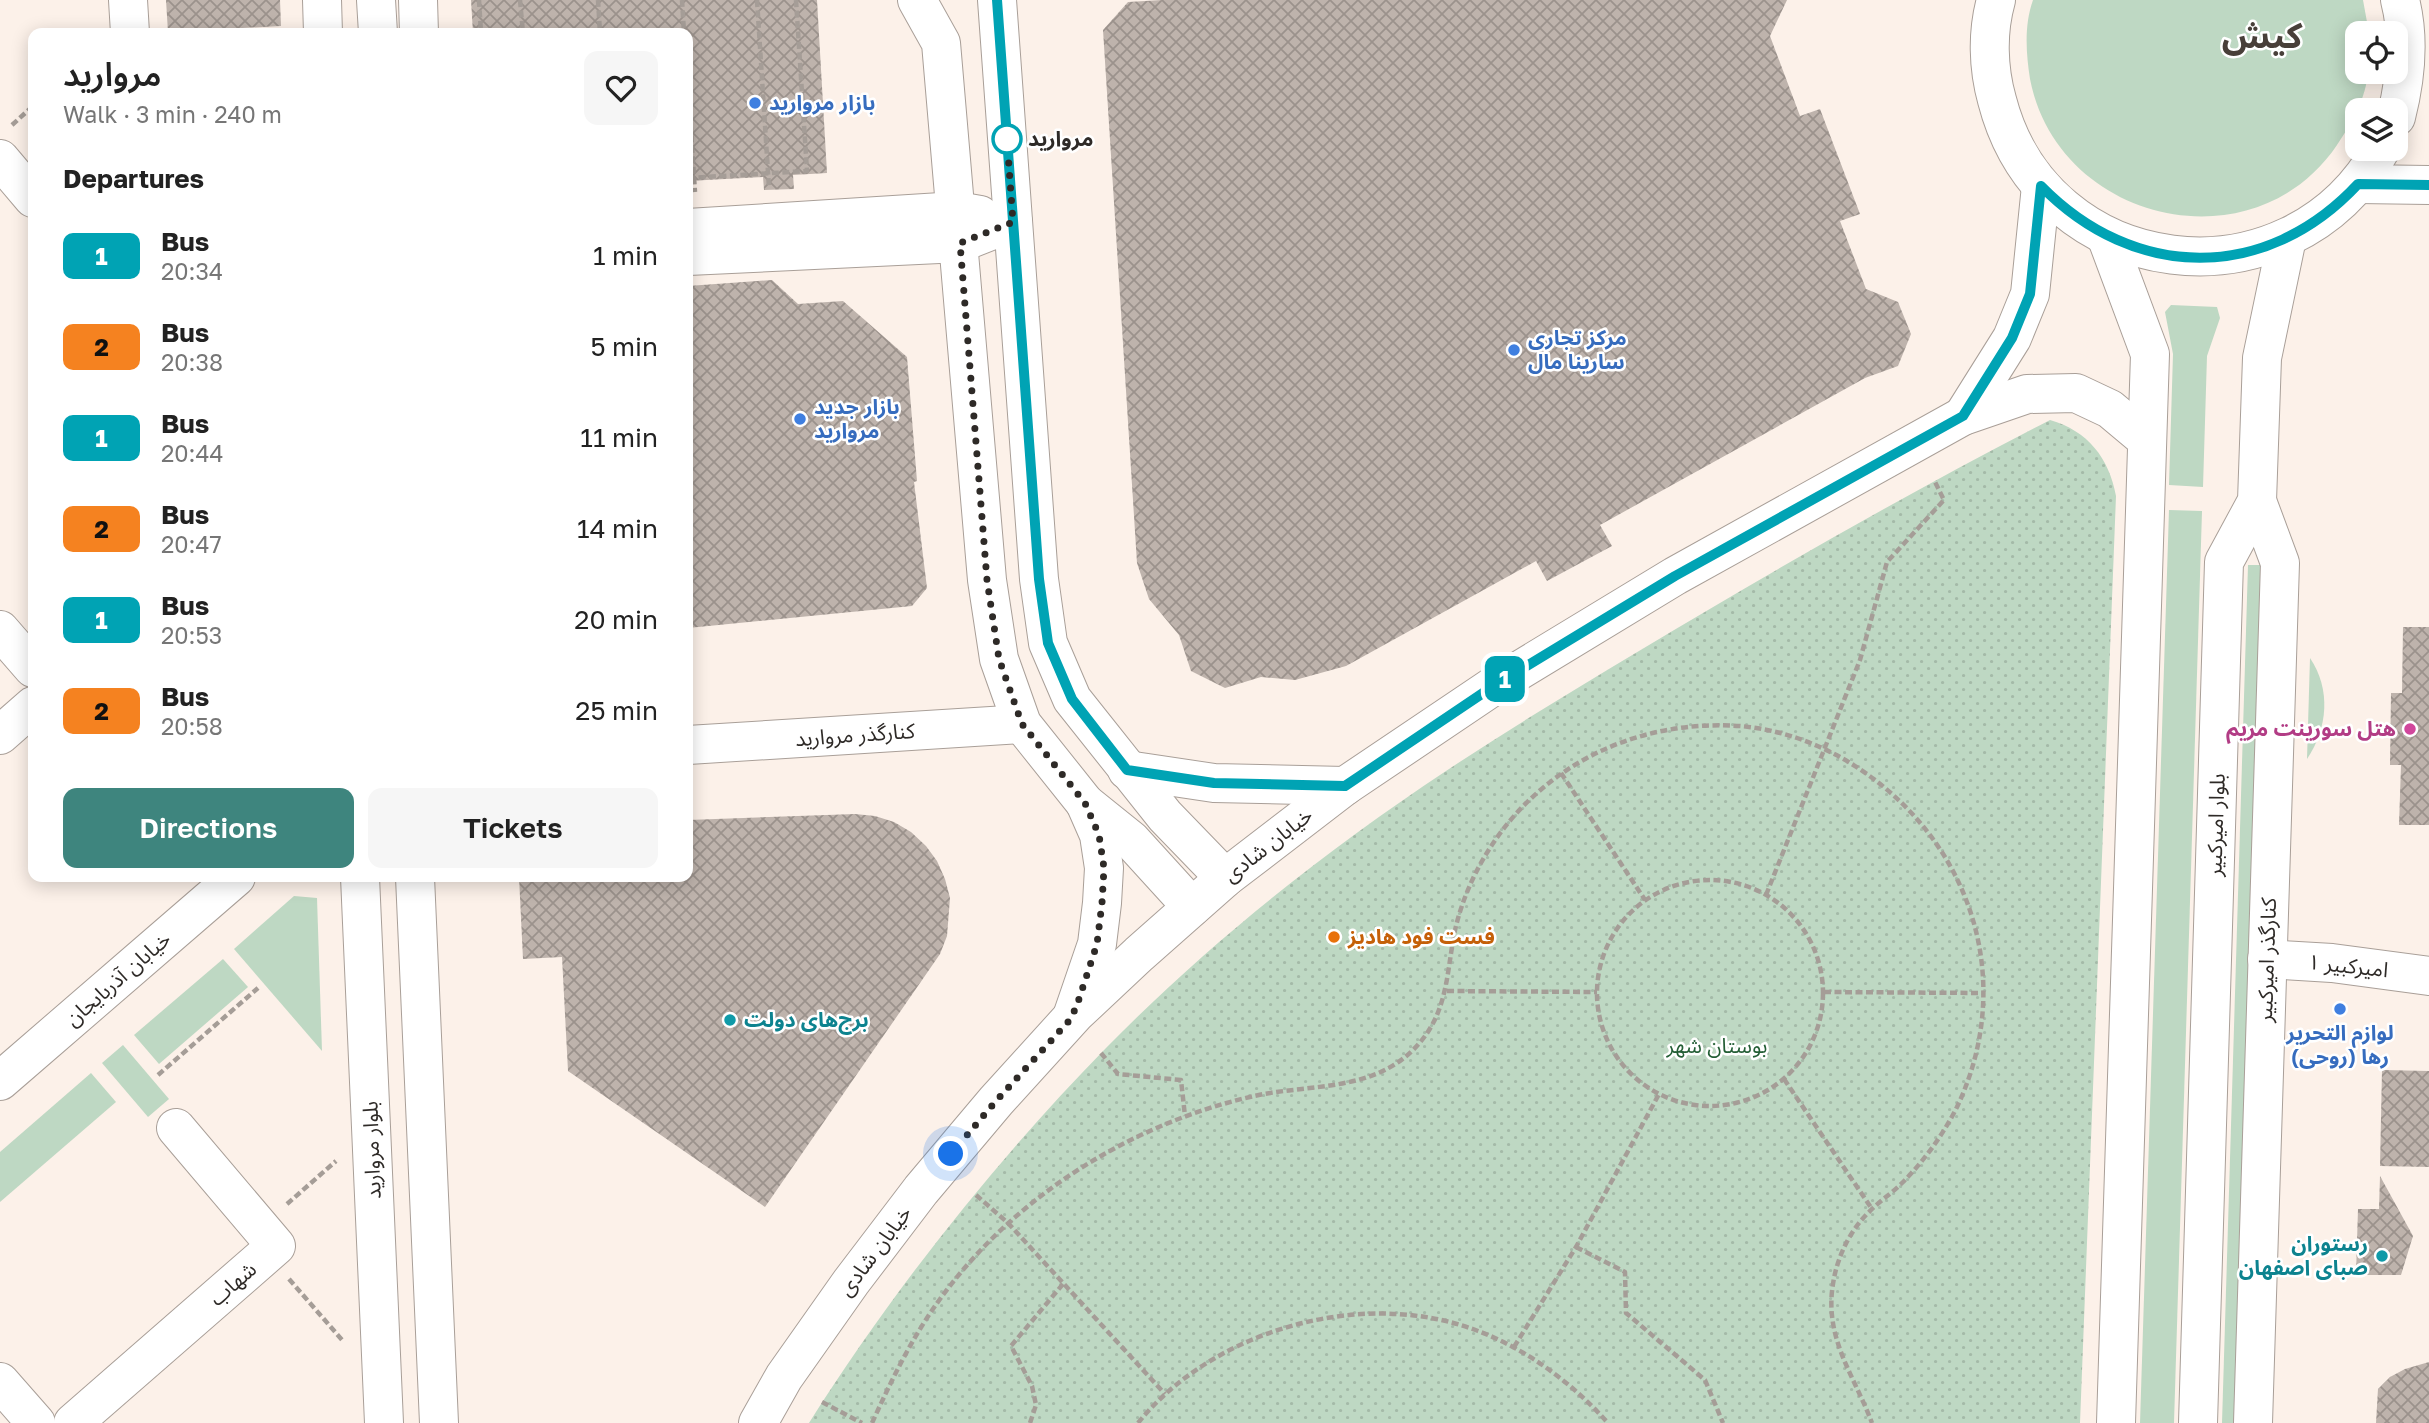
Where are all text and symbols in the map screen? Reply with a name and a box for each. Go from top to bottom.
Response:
district label: كيش [2222,14,2303,56]
map controls [2345,21,2408,161]
button: locate [2345,21,2408,84]
button: heart [584,51,658,125]
text: مروارید [63,54,162,93]
place label: بازار مروارید [769,89,875,115]
marker: بازار مروارید [747,95,763,111]
button: layers [2345,98,2408,161]
text: Walk · 3 min · 240 m [63,100,282,128]
marker: مروارید [992,124,1022,154]
place label: مروارید [1028,125,1093,151]
text: Departures [63,163,204,194]
text: Bus [161,226,209,257]
text: 1 min [593,240,658,271]
text: 1 [95,241,108,270]
text: 20:34 [161,257,223,285]
text: Bus [161,317,209,348]
place label: مرکز تجاری سارینا مال [1528,324,1627,374]
text: 5 min [590,331,658,362]
text: 2 [94,332,109,361]
marker: مرکز تجاری سارینا مال [1506,342,1522,358]
text: 20:38 [161,348,223,376]
place label: بازار جدید مروارید [814,393,900,443]
text: Bus [161,408,209,439]
marker: بازار جدید مروارید [792,411,808,427]
text: 11 min [580,422,658,453]
text: 1 [95,423,108,452]
text: 20:44 [161,439,224,467]
text: Bus [161,499,209,530]
text: 14 min [577,513,658,544]
text: 2 [94,514,109,543]
text: 20:47 [161,530,222,558]
text: Bus [161,590,209,621]
text: 20 min [574,604,658,635]
text: 1 [95,605,108,634]
text: 20:53 [161,621,222,649]
line badge: 1 [1482,656,1528,702]
text: 1 [1499,664,1511,693]
text: Bus [161,681,209,712]
text: 25 min [575,695,658,726]
text: 2 [94,696,109,725]
text: 20:58 [161,712,223,740]
place label: هتل سورینت مريم [2226,715,2396,744]
street label: کنارگذر مروارید [794,717,916,751]
marker: هتل سورینت مريم [2402,721,2418,737]
street label: بلوار امیرکبیر [2200,773,2230,878]
button: Directions [63,788,354,868]
button: Tickets [368,788,658,868]
street label: خیابان شادی [1218,801,1317,887]
street label: کنارگذر امیرکبیر [2251,897,2281,1024]
place label: فست فود هادیز [1347,923,1495,949]
street label: خیابان آذربایجان [59,925,176,1031]
marker: فست فود هادیز [1326,929,1342,945]
street label: امیرکبیر ۱ [2307,948,2390,982]
marker: لوازم التحریر رها (روحی) [2332,1001,2348,1017]
place label: برج‌های دولت [744,1006,869,1035]
marker: برج‌های دولت [722,1012,738,1028]
place label: لوازم التحریر رها (روحی) [2285,1019,2394,1069]
park label: بوستان شهر [1665,1032,1768,1058]
street label: بلوار مروارید [356,1101,386,1199]
your location [933,1136,968,1171]
street label: خیابان شادی [832,1200,917,1301]
place label: رستوران صبای اصفهان [2239,1230,2368,1280]
marker: رستوران صبای اصفهان [2374,1248,2390,1264]
street label: شهاب [203,1256,261,1311]

